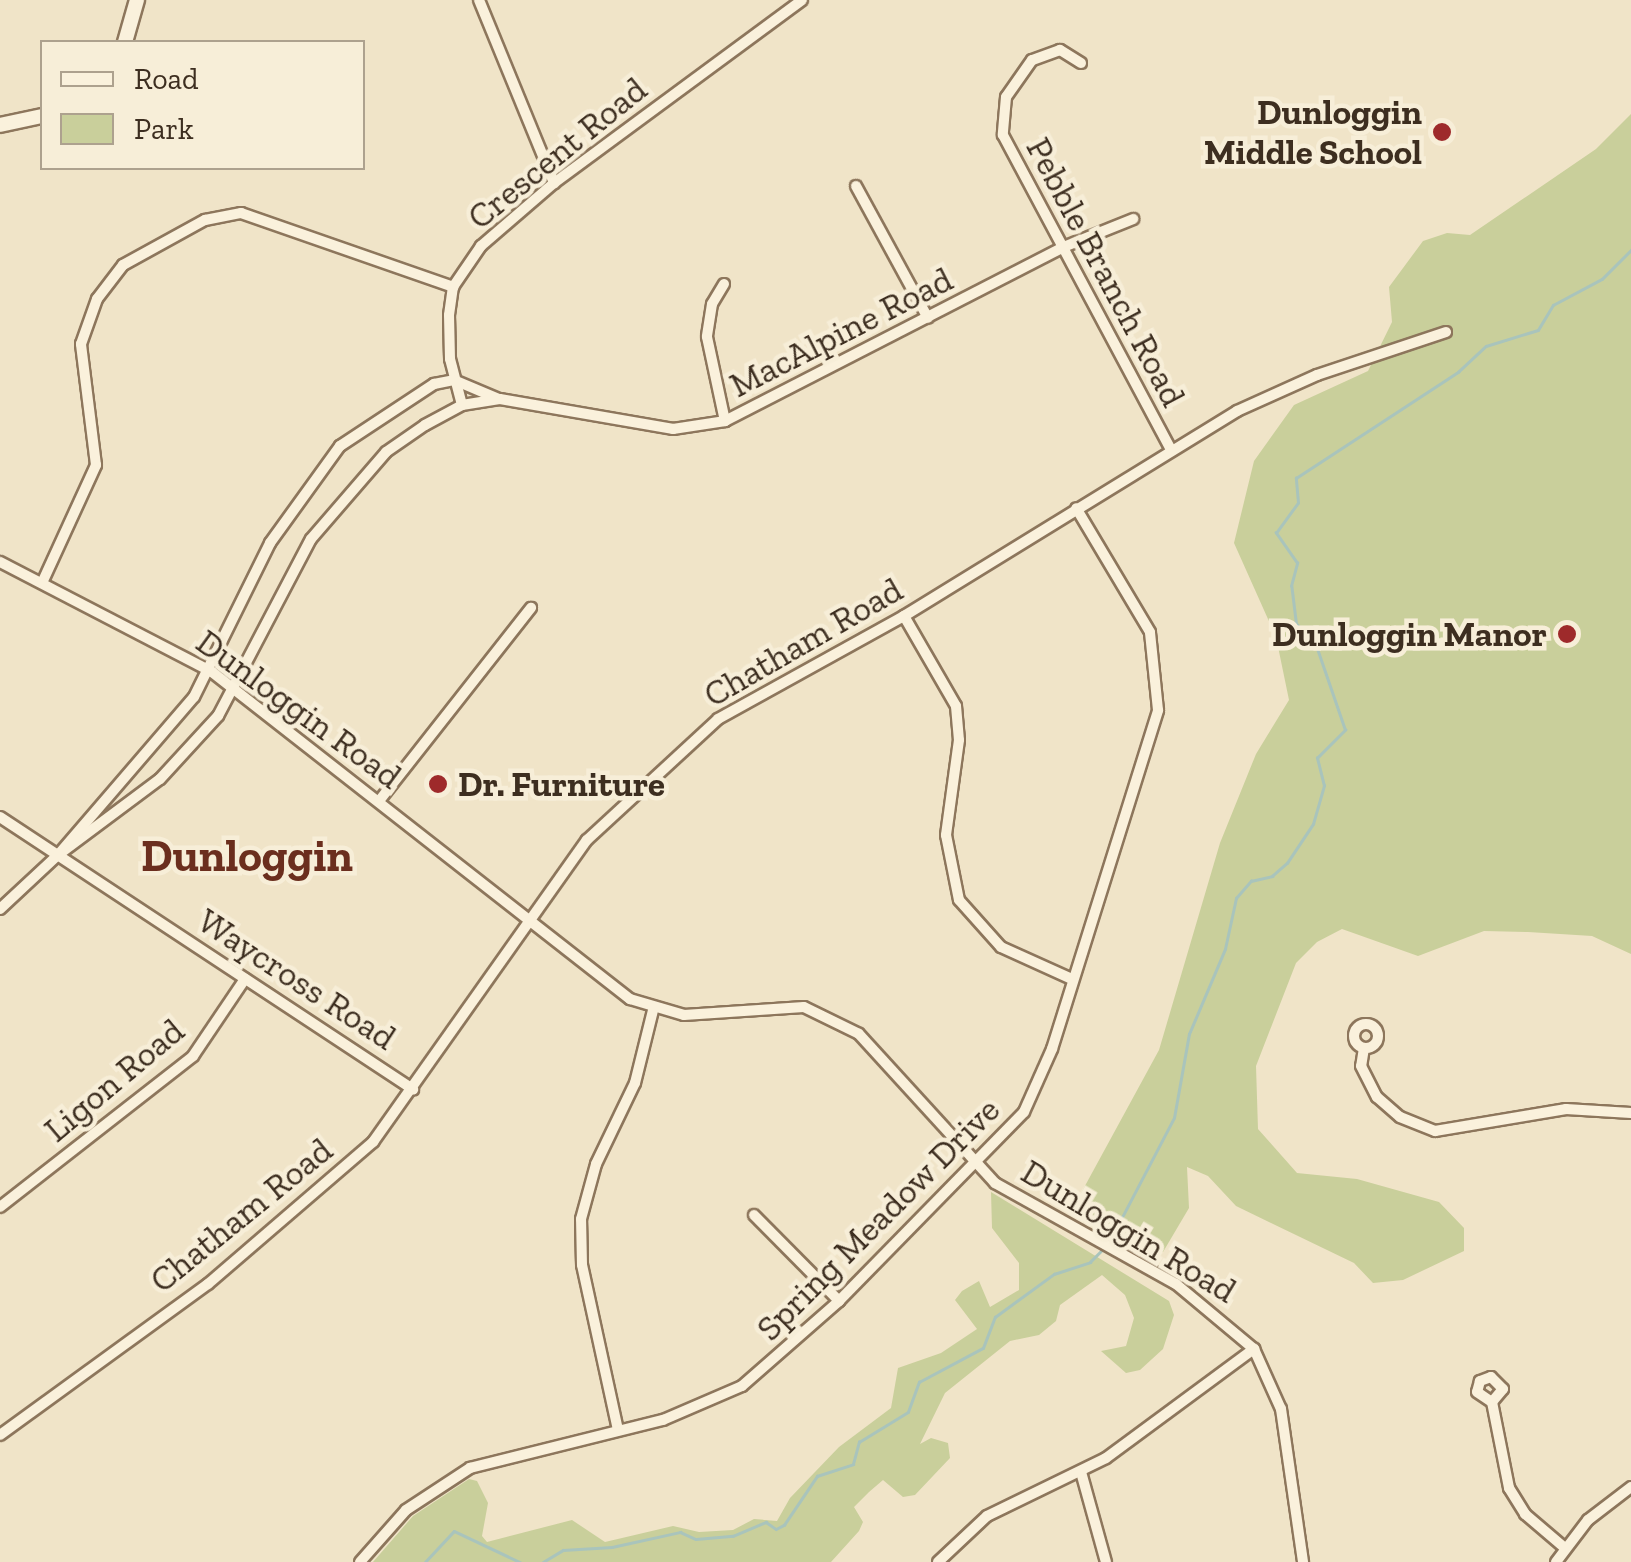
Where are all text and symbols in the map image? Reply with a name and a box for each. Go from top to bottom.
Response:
legend [40,40,365,170]
text: Road [134,61,199,97]
street label: Crescent Road [459,68,655,238]
place label: Dunloggin Middle School [1204,91,1422,173]
text: Park [134,111,194,147]
marker: Dunloggin Middle School [1431,121,1453,143]
street label: Pebble Branch Road [1017,130,1195,414]
street label: MacAlpine Road [723,258,959,406]
street label: Chatham Road [696,568,910,716]
place label: Dunloggin Manor [1272,613,1547,655]
street label: Dunloggin Road [188,621,410,797]
marker: Dunloggin Manor [1556,623,1578,645]
place label: Dr. Furniture [458,763,665,805]
marker: Dr. Furniture [427,773,449,795]
district label: Dunloggin [141,830,353,884]
street label: Waycross Road [190,899,404,1059]
street label: Ligon Road [36,1010,192,1150]
street label: Spring Meadow Drive [748,1089,1008,1349]
street label: Chatham Road [142,1129,340,1301]
street label: Dunloggin Road [1014,1150,1244,1312]

